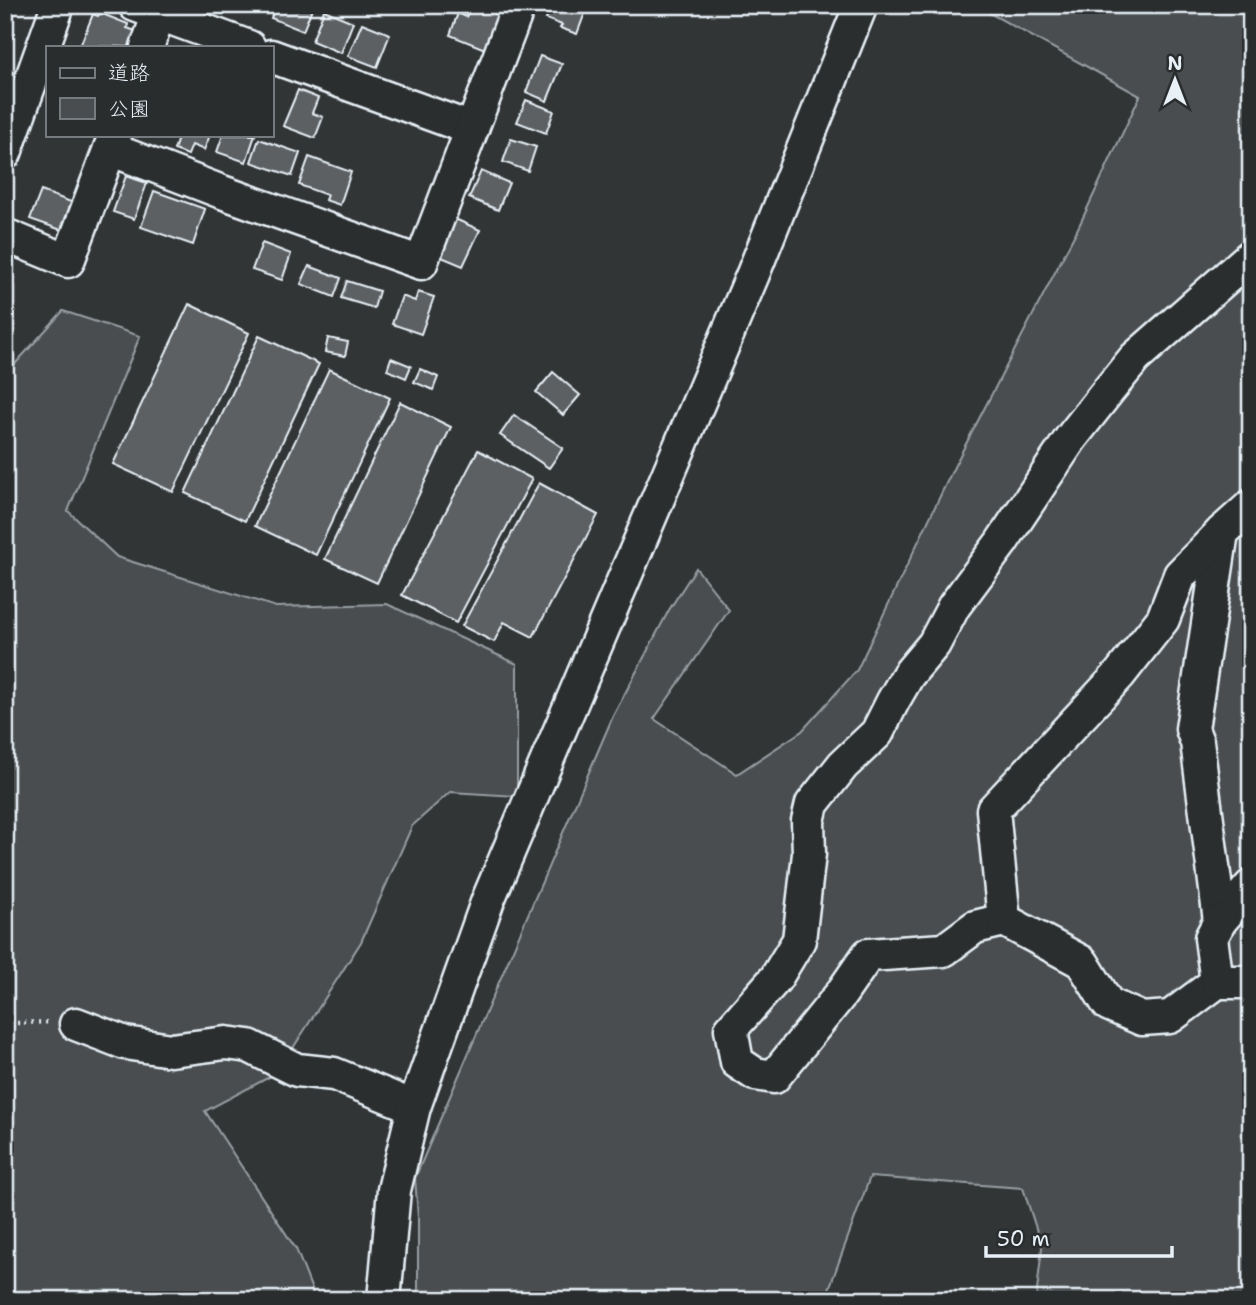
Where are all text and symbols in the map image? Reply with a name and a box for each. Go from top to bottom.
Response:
legend [46,46,273,136]
north arrow [1140,46,1210,116]
text: N [1167,51,1183,76]
text: 道路 [108,59,150,87]
text: 公園 [108,95,150,123]
scale bar [986,1214,1172,1258]
text: 50 m [997,1225,1050,1253]

